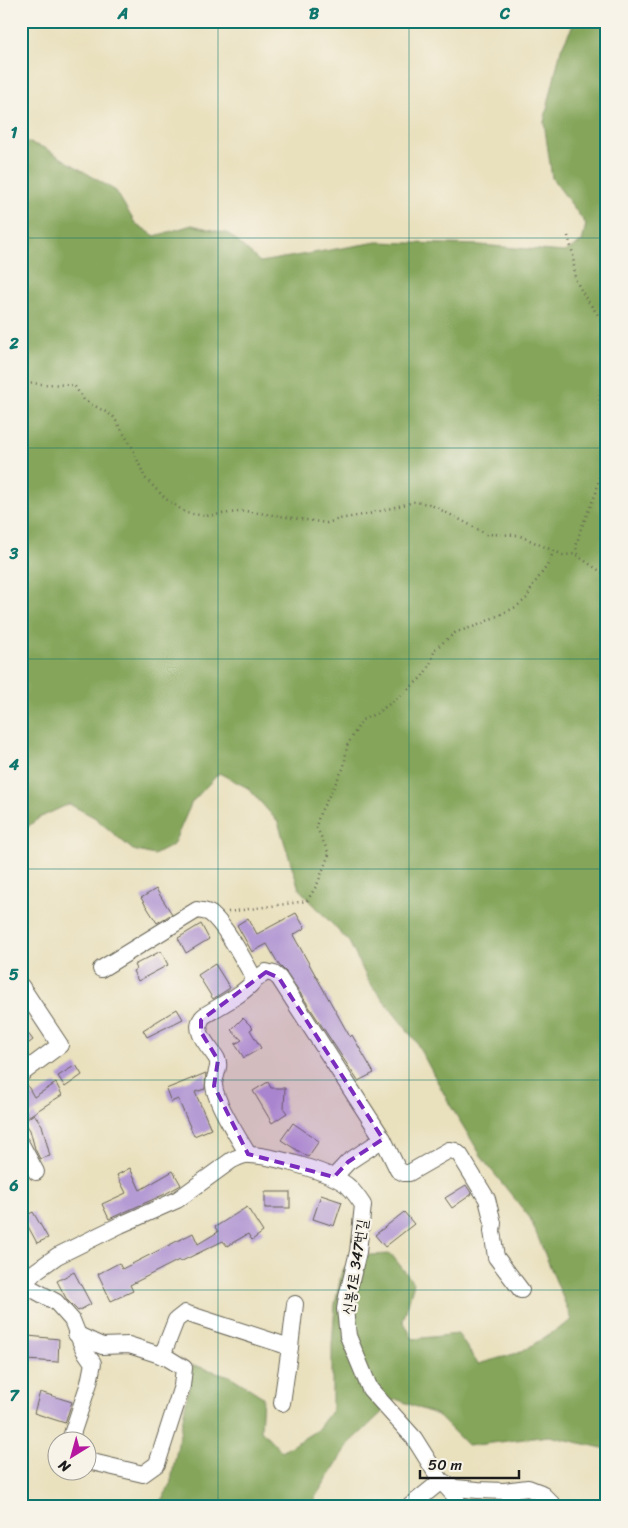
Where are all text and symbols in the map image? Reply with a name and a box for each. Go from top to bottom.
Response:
text: A [117,0,128,28]
text: B [309,0,320,28]
text: C [499,0,511,28]
text: 1 [11,118,18,147]
text: 2 [8,329,19,358]
text: 3 [9,539,19,568]
text: 4 [8,750,19,779]
text: 5 [9,960,19,989]
text: 6 [8,1171,19,1200]
street label: 신봉1로 347번길 [335,1217,375,1317]
text: 7 [9,1381,20,1410]
north arrow [48,1430,98,1480]
scale bar [420,1448,519,1480]
text: 50 m [428,1452,463,1478]
text: N [53,1453,77,1479]

